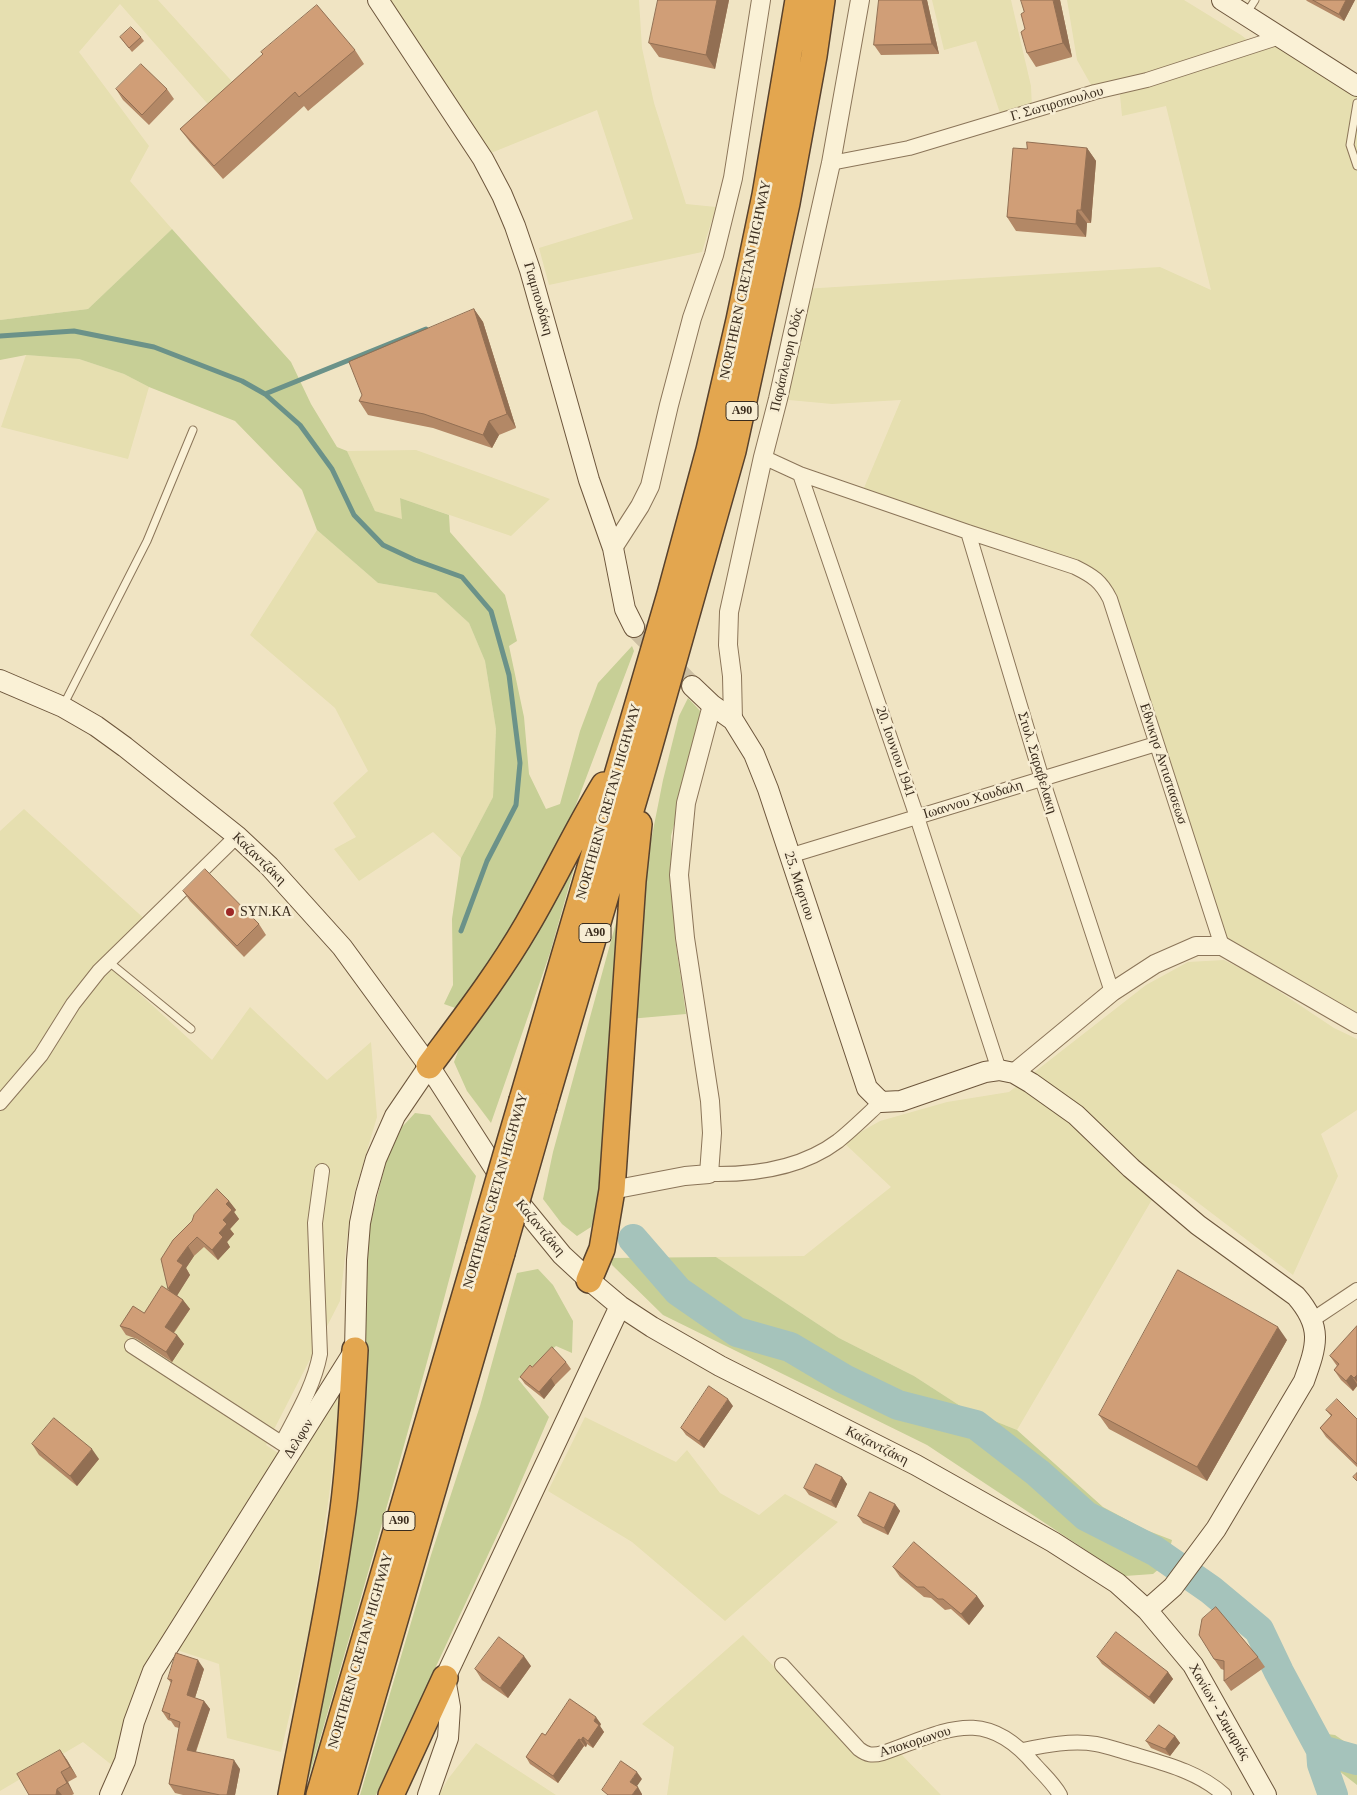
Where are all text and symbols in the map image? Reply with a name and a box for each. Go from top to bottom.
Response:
street label: Γ. Σωτιροπουλου [1009,83,1105,125]
street label: NORTHERN CRETAN HIGHWAY [717,179,775,381]
street label: Γιαμπουδάκη [520,260,556,338]
street label: Παράπλευρη Οδός [767,307,807,413]
road number: Α90 [726,402,758,421]
street label: Εθνικησ Αντιστασεωσ [1136,701,1190,827]
street label: NORTHERN CRETAN HIGHWAY [573,702,645,902]
street label: 20. Ιουνιου 1941 [872,704,918,800]
street label: Στυλ. Σαραβελακη [1014,710,1060,816]
street label: Ιωαννου Χουδαλη [921,777,1025,823]
street label: Καζαντζάκη [229,829,289,889]
street label: 25. Μαρτιου [780,850,818,922]
place label: SYN.KA [240,904,292,920]
marker: SYN.KA [224,906,236,918]
road number: Α90 [579,924,611,942]
street label: NORTHERN CRETAN HIGHWAY [460,1091,532,1291]
street label: Καζαντζάκη [512,1196,568,1260]
street label: Δελφον [280,1416,318,1462]
street label: Καζαντζάκη [843,1423,911,1469]
road number: Α90 [383,1512,415,1530]
street label: NORTHERN CRETAN HIGHWAY [325,1551,397,1751]
street label: Χανίων - Σαμαριάς [1185,1661,1253,1763]
street label: Αποκορωνου [877,1723,953,1761]

